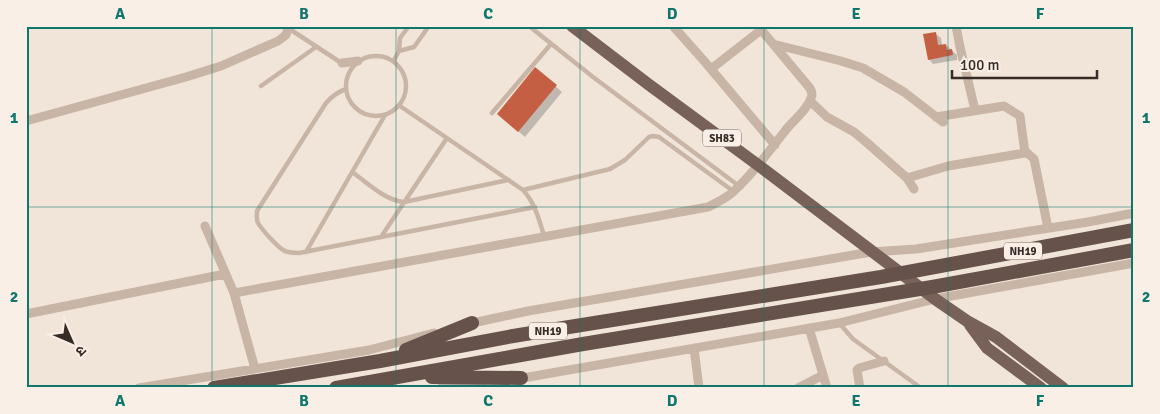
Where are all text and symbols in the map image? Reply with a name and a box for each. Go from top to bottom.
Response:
text: A [115,4,126,24]
text: B [299,4,309,24]
text: C [483,4,493,24]
text: D [667,4,678,24]
text: E [851,4,861,24]
text: F [1036,4,1045,24]
scale bar [952,48,1098,80]
text: 100 m [960,56,1000,74]
text: 1 [10,108,19,128]
text: 1 [1142,108,1151,128]
road number: SH83 [703,130,741,146]
road number: NH19 [1004,242,1042,260]
text: 2 [10,287,18,307]
text: 2 [1142,287,1150,307]
north arrow [48,316,98,366]
road number: NH19 [529,322,567,340]
text: उ [71,342,90,360]
text: A [115,391,126,411]
text: B [299,391,309,411]
text: C [483,391,493,411]
text: D [667,391,678,411]
text: E [851,391,861,411]
text: F [1036,391,1045,411]

